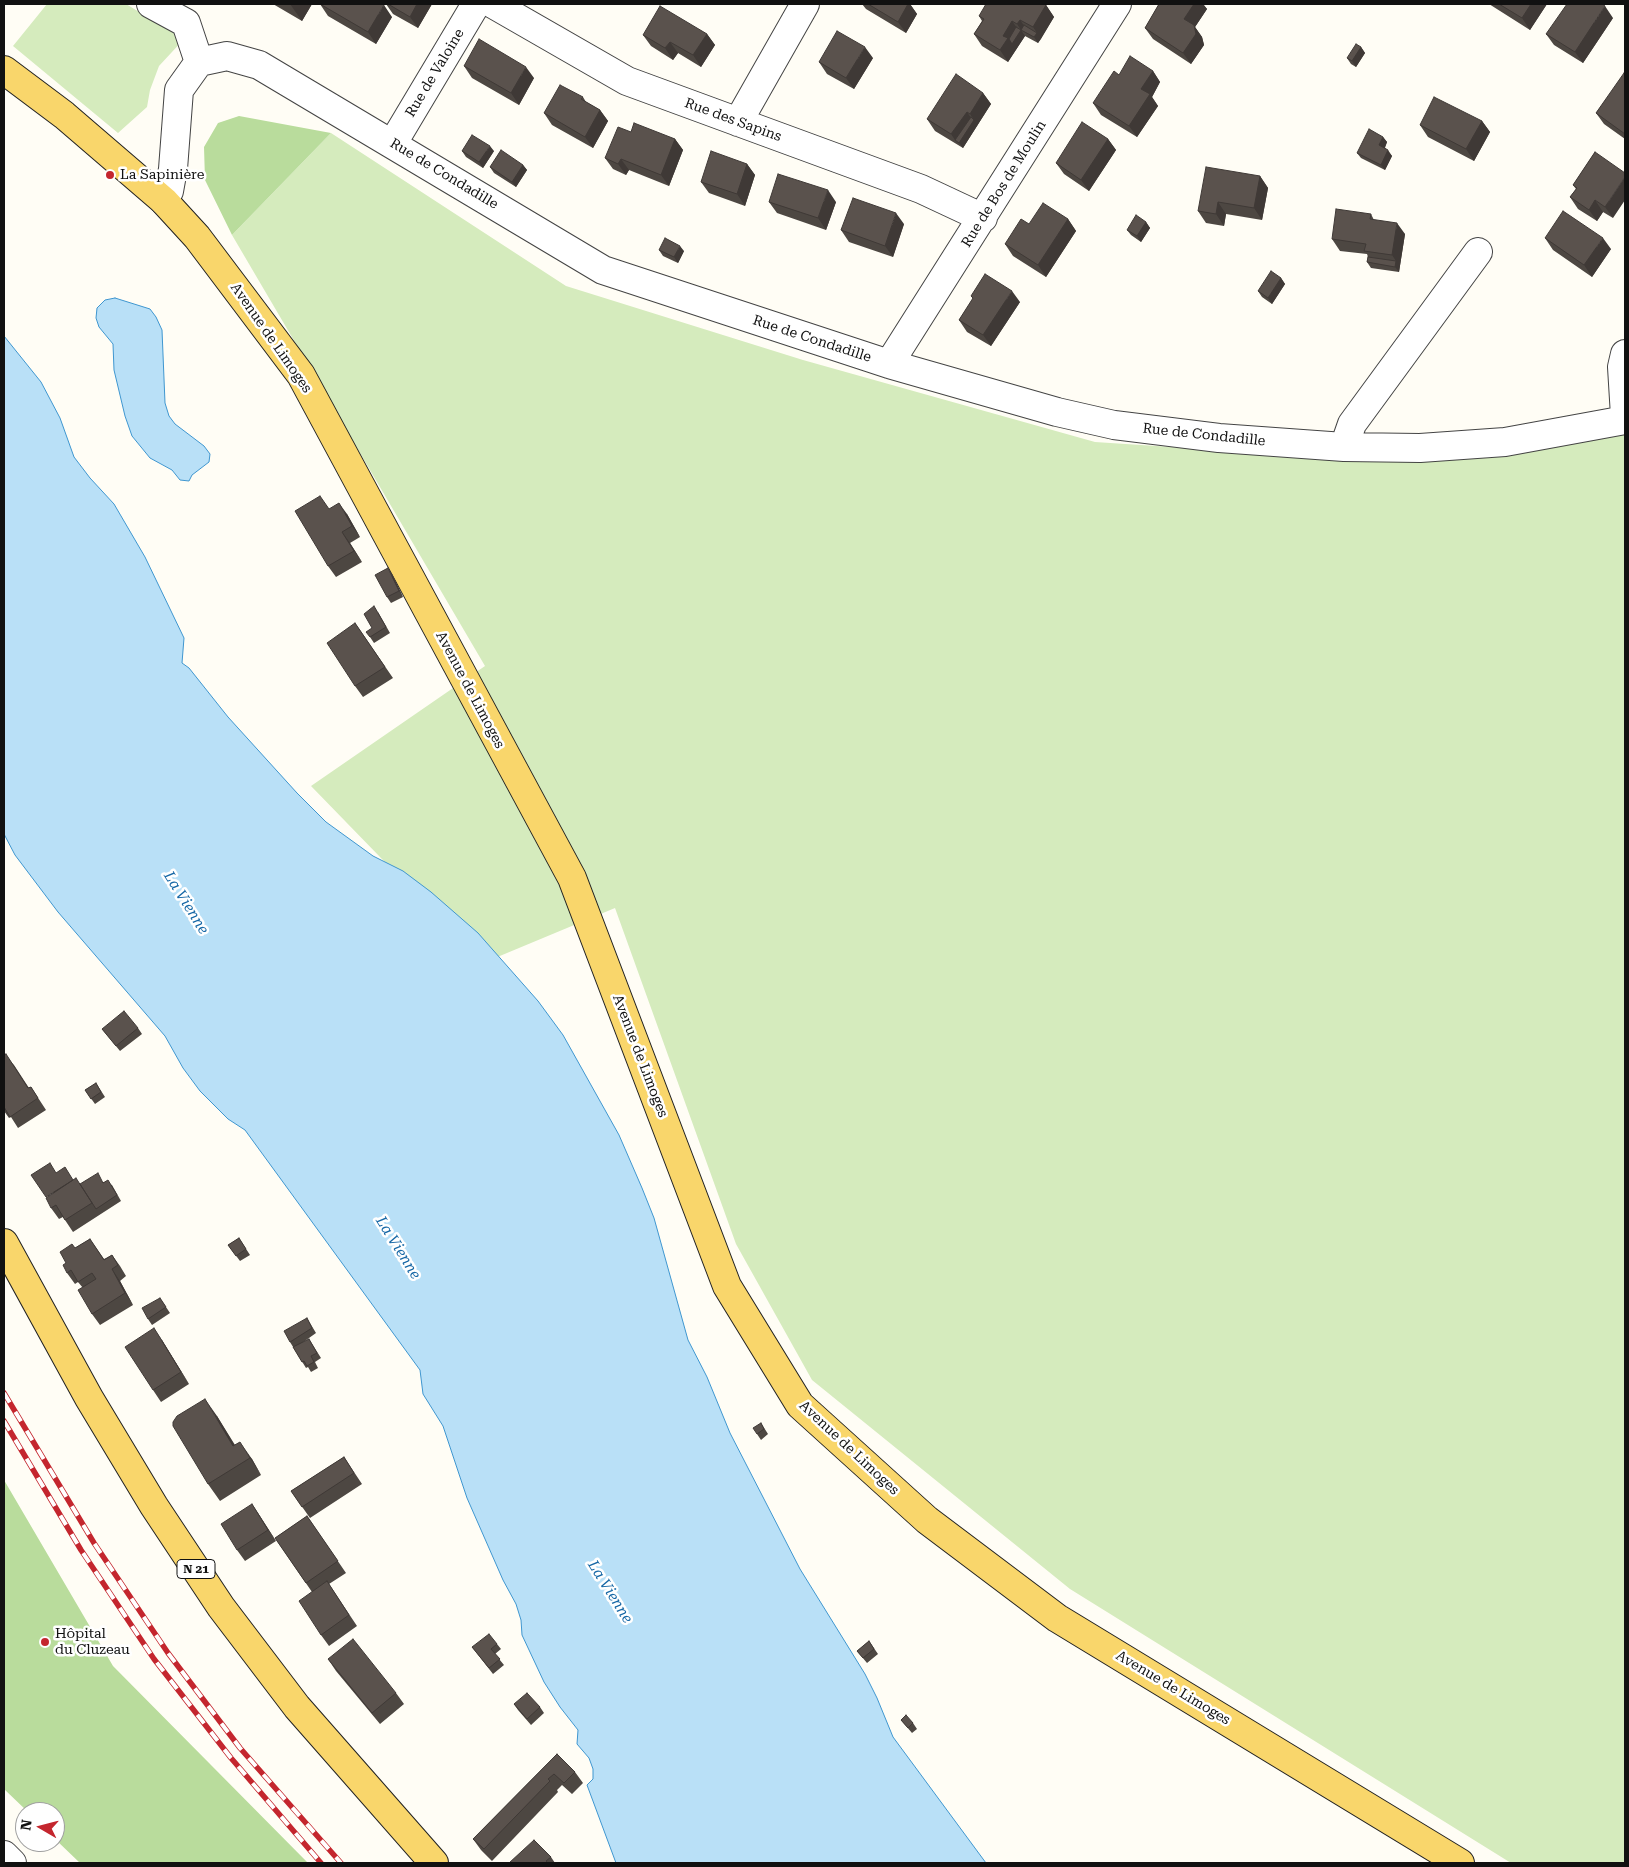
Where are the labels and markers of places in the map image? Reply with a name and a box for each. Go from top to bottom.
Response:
place label: La Sapinière [120,167,204,183]
marker: La Sapinière [104,169,116,181]
place label: Hôpital du Cluzeau [55,1626,130,1658]
marker: Hôpital du Cluzeau [39,1636,51,1648]

